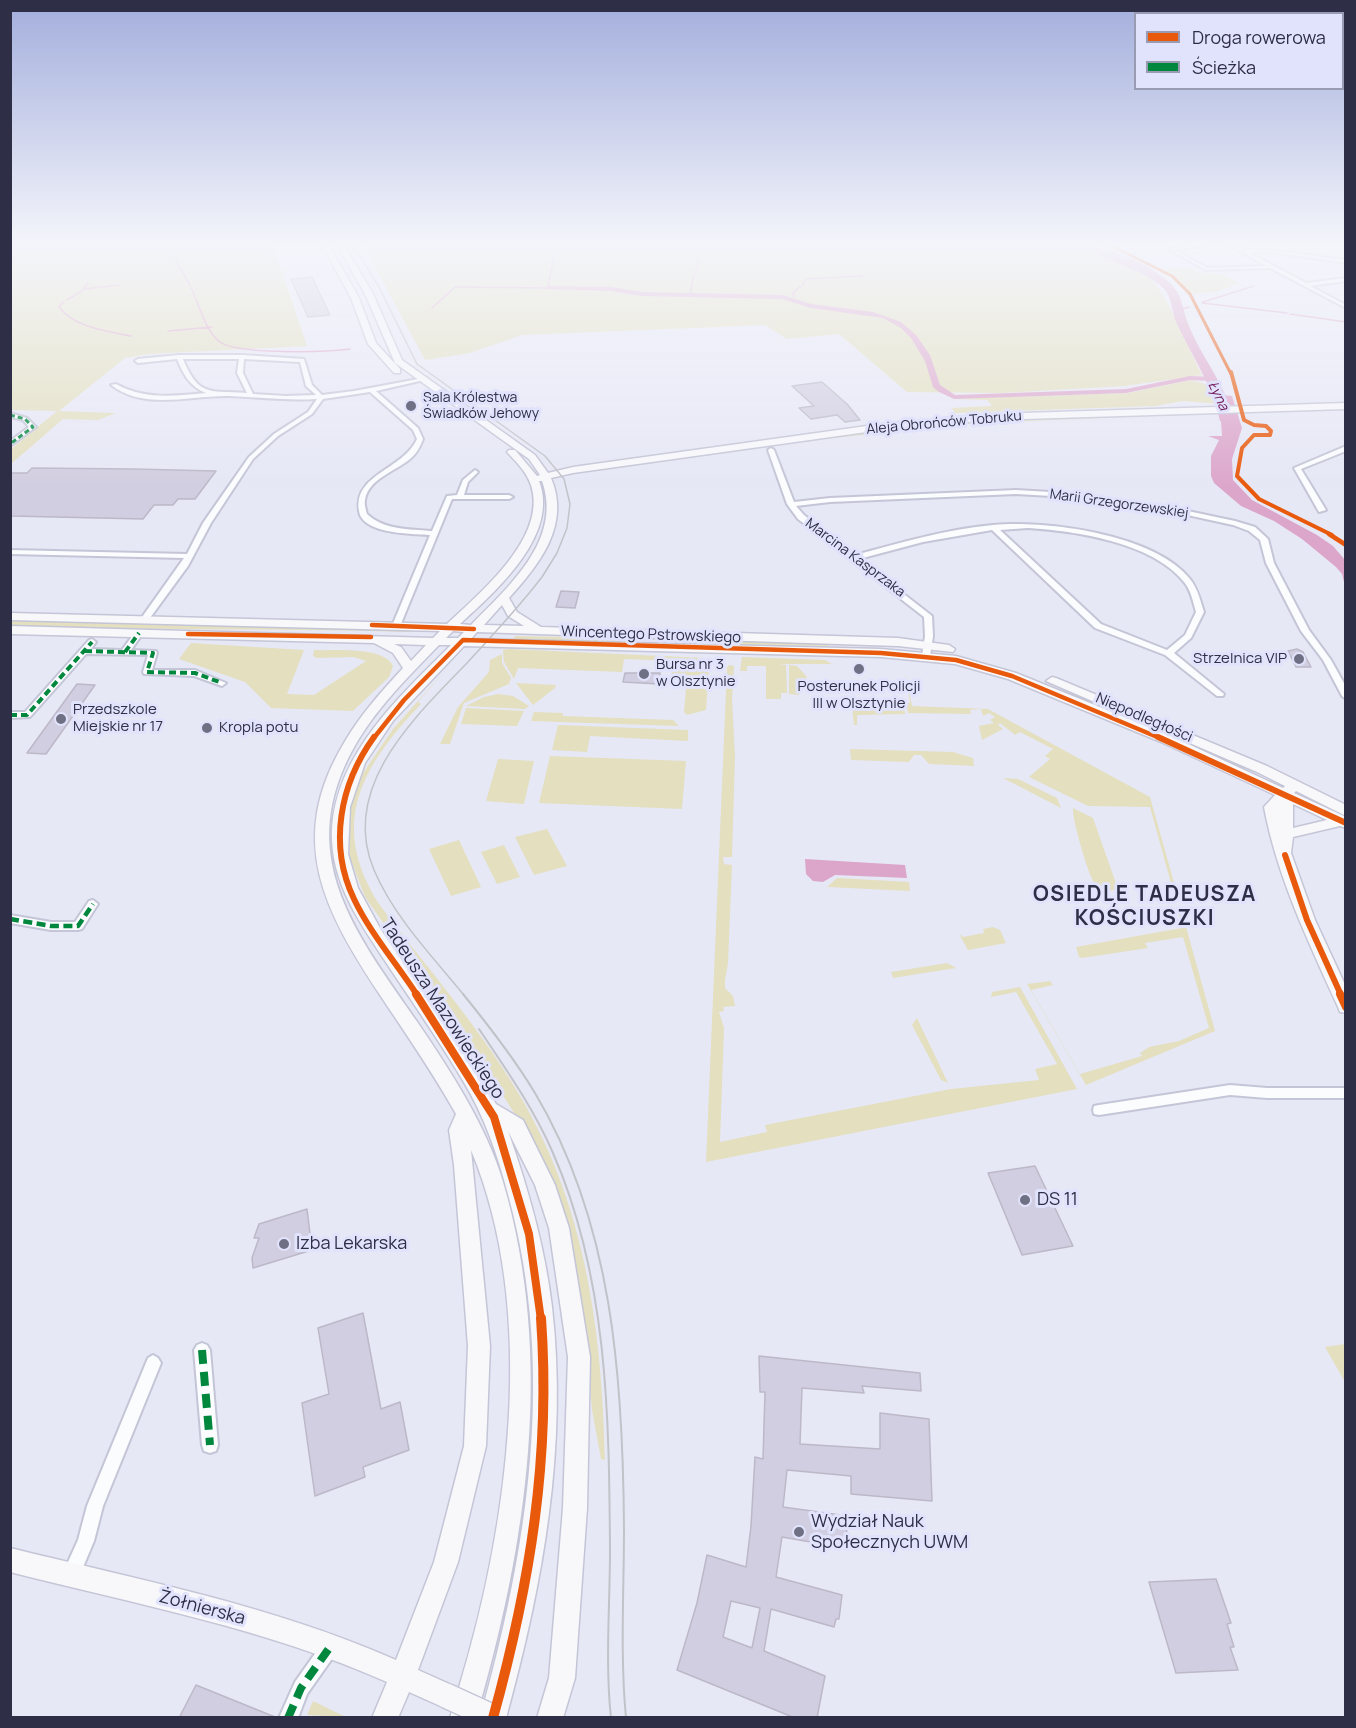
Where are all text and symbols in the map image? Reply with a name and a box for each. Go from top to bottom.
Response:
legend [1134,12,1344,90]
text: Droga rowerowa [1192,25,1326,49]
text: Ścieżka [1192,55,1256,79]
water label: Łyna [1204,379,1232,413]
place label: Sala Królestwa Świadków Jehowy [423,390,539,422]
marker: Sala Królestwa Świadków Jehowy [404,399,418,413]
street label: Aleja Obrońców Tobruku [866,408,1022,438]
street label: Marii Grzegorzewskiej [1049,486,1189,522]
street label: Marcina Kasprzaka [802,515,908,601]
street label: Wincentego Pstrowskiego [561,623,741,647]
place label: Strzelnica VIP [1193,650,1287,668]
marker: Strzelnica VIP [1292,652,1306,666]
place label: Bursa nr 3 w Olsztynie [656,656,736,691]
marker: Posterunek Policji III w Olsztynie [852,662,866,676]
marker: Bursa nr 3 w Olsztynie [637,667,651,681]
place label: Posterunek Policji III w Olsztynie [798,678,920,713]
street label: Niepodległości [1093,689,1195,747]
place label: Przedszkole Miejskie nr 17 [73,701,163,736]
marker: Przedszkole Miejskie nr 17 [54,712,68,726]
place label: Kropla potu [219,719,298,737]
marker: Kropla potu [200,721,214,735]
district label: OSIEDLE TADEUSZA KOŚCIUSZKI [1033,882,1257,932]
street label: Tadeusza Mazowieckiego [375,915,509,1103]
place label: DS 11 [1037,1189,1078,1211]
marker: DS 11 [1018,1193,1032,1207]
place label: Izba Lekarska [296,1233,407,1255]
marker: Izba Lekarska [277,1237,291,1251]
place label: Wydział Nauk Społecznych UWM [811,1511,968,1553]
marker: Wydział Nauk Społecznych UWM [792,1525,806,1539]
street label: Żołnierska [157,1586,247,1630]

